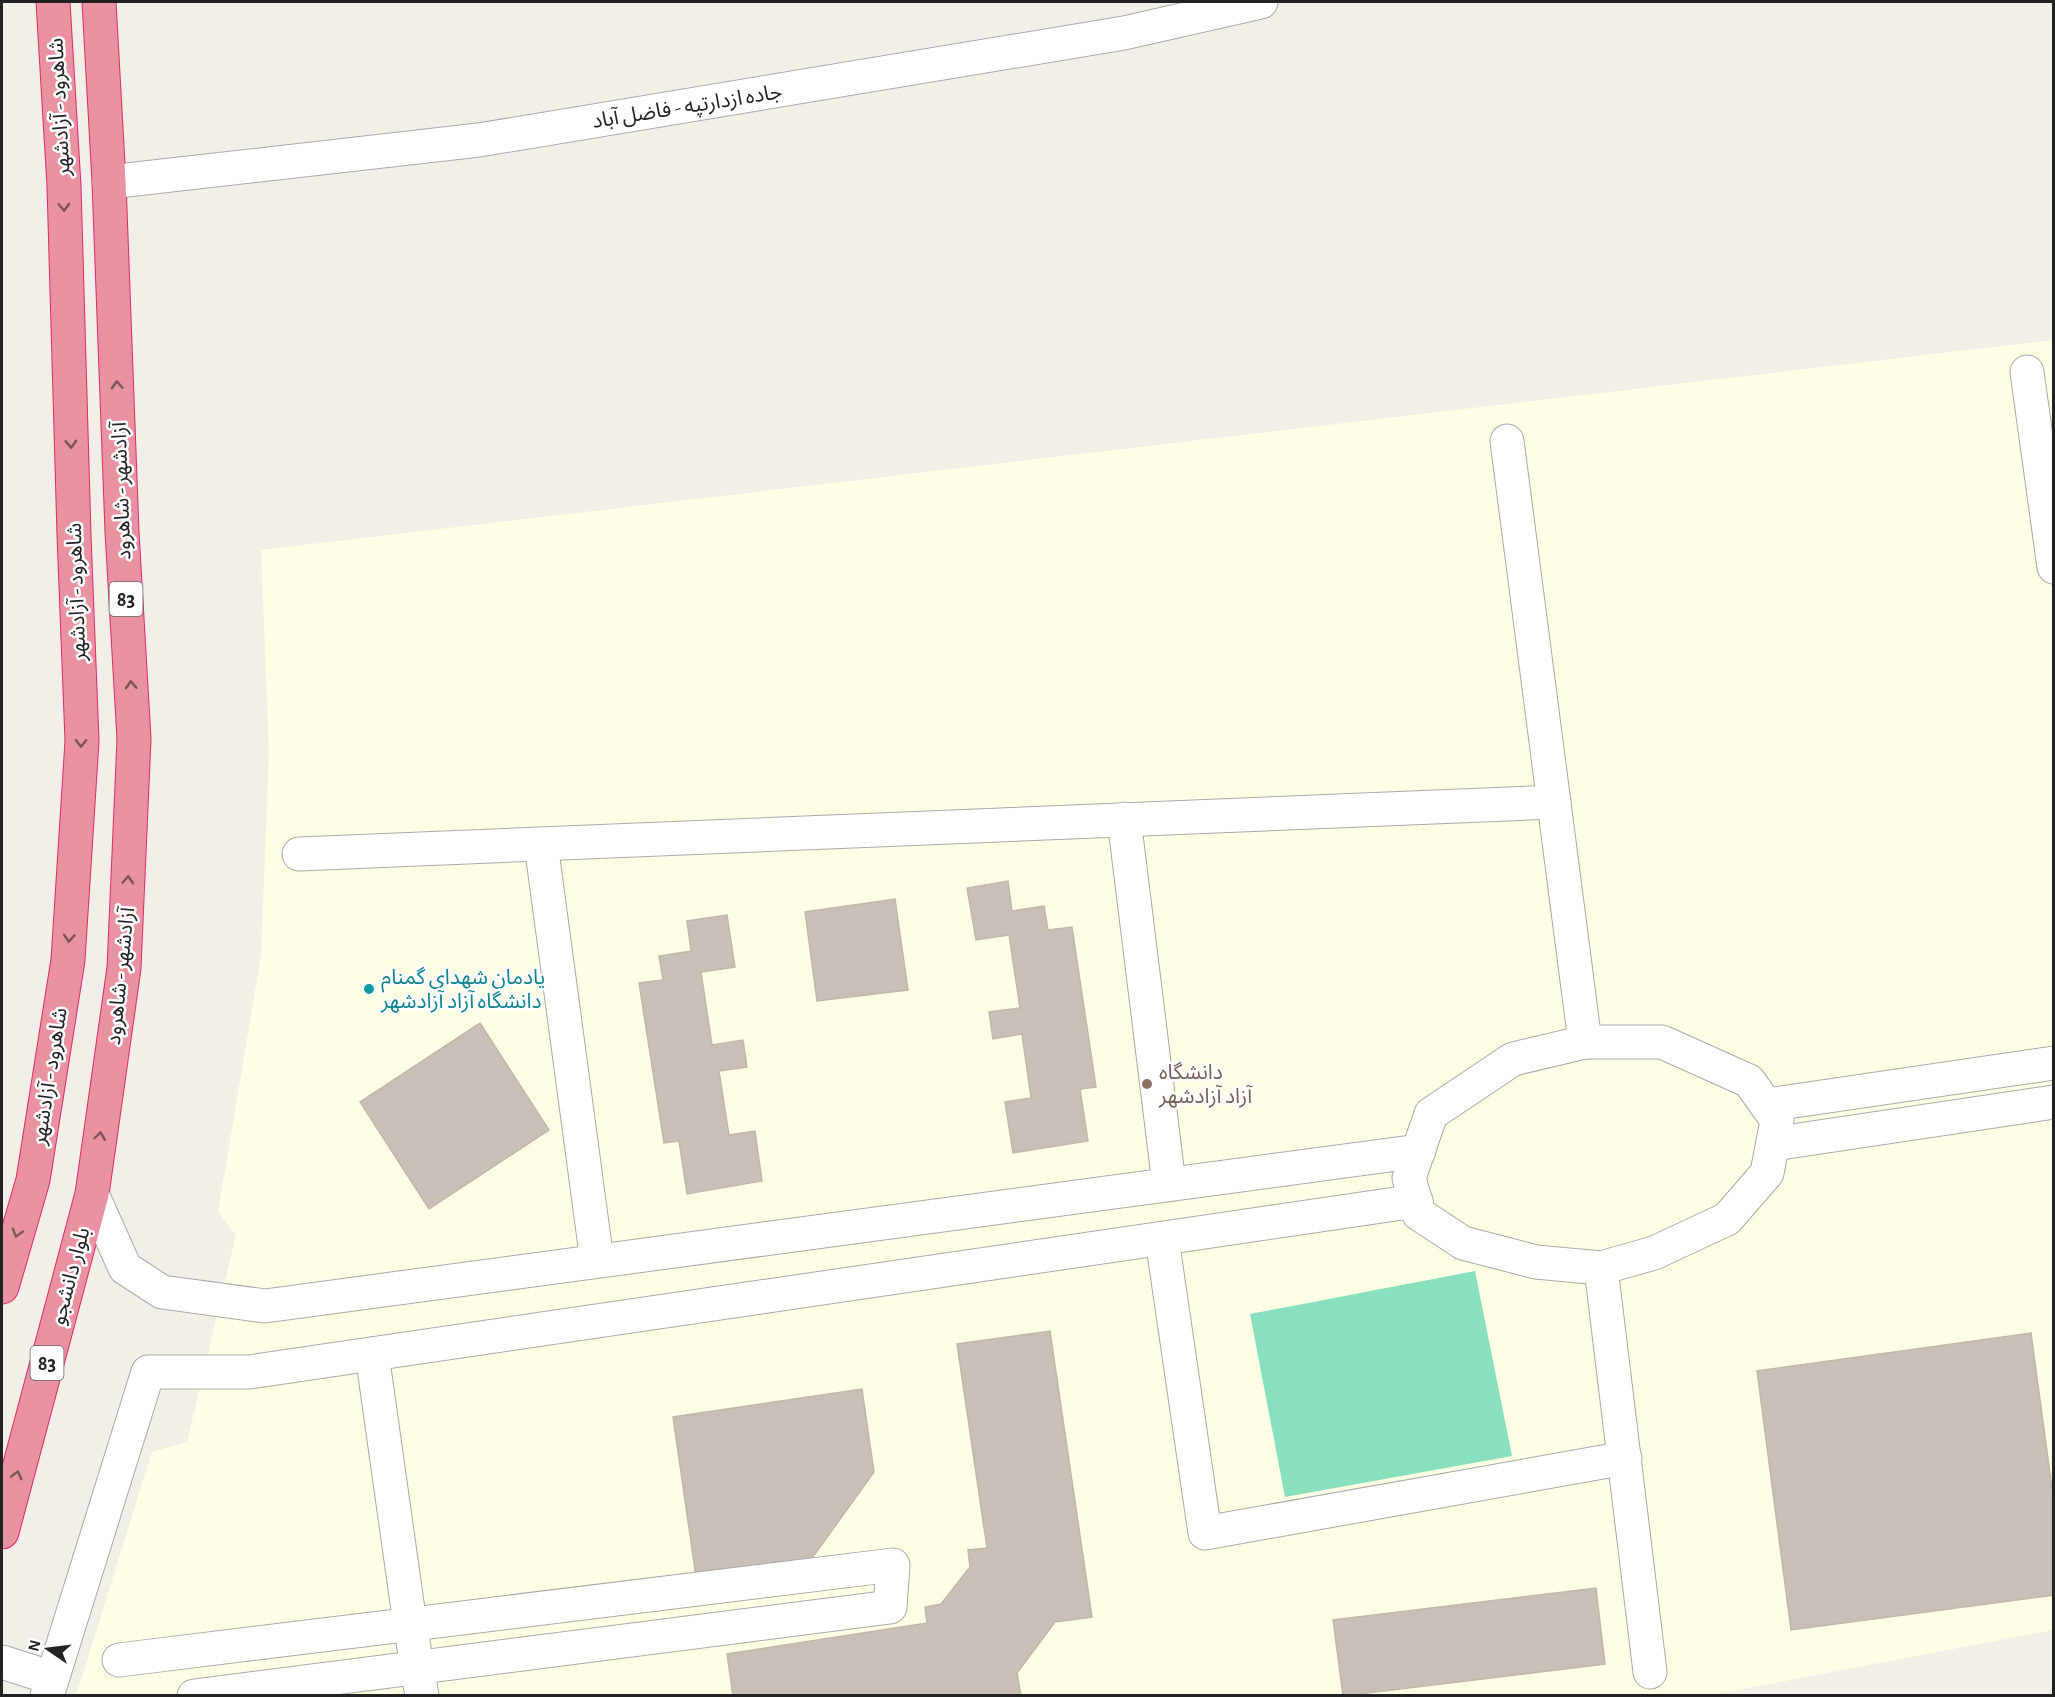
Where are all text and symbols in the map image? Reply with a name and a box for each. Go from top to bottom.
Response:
street label: شاهرود - آزادشهر [44,37,75,178]
street label: جاده‌ ازدارتپه - فاضل آباد [590,79,784,134]
one-way arrow [58,202,71,211]
one-way arrow [110,381,123,390]
street label: آزادشهر - شاهرود [107,421,135,561]
one-way arrow [65,439,77,448]
street label: شاهرود - آزادشهر [62,522,90,663]
road number: 83 [110,582,142,616]
one-way arrow [125,680,138,689]
one-way arrow [75,739,88,748]
one-way arrow [122,875,135,884]
street label: آزادشهر - شاهرود [101,905,139,1046]
one-way arrow [63,933,76,942]
place label: یادمان شهدای گمنام دانشگاه آزاد آزادشهر [380,966,545,1013]
marker: یادمان شهدای گمنام دانشگاه آزاد آزادشهر [362,982,376,996]
street label: شاهرود - آزادشهر [27,1006,72,1147]
place label: دانشگاه آزاد آزادشهر [1158,1061,1253,1108]
marker: دانشگاه آزاد آزادشهر [1140,1077,1154,1091]
one-way arrow [94,1131,106,1140]
street label: بلوار دانشجو [47,1225,95,1327]
one-way arrow [12,1227,24,1238]
road number: 83 [30,1346,63,1380]
one-way arrow [9,1470,22,1480]
north arrow [18,1619,78,1679]
text: N [25,1638,44,1653]

